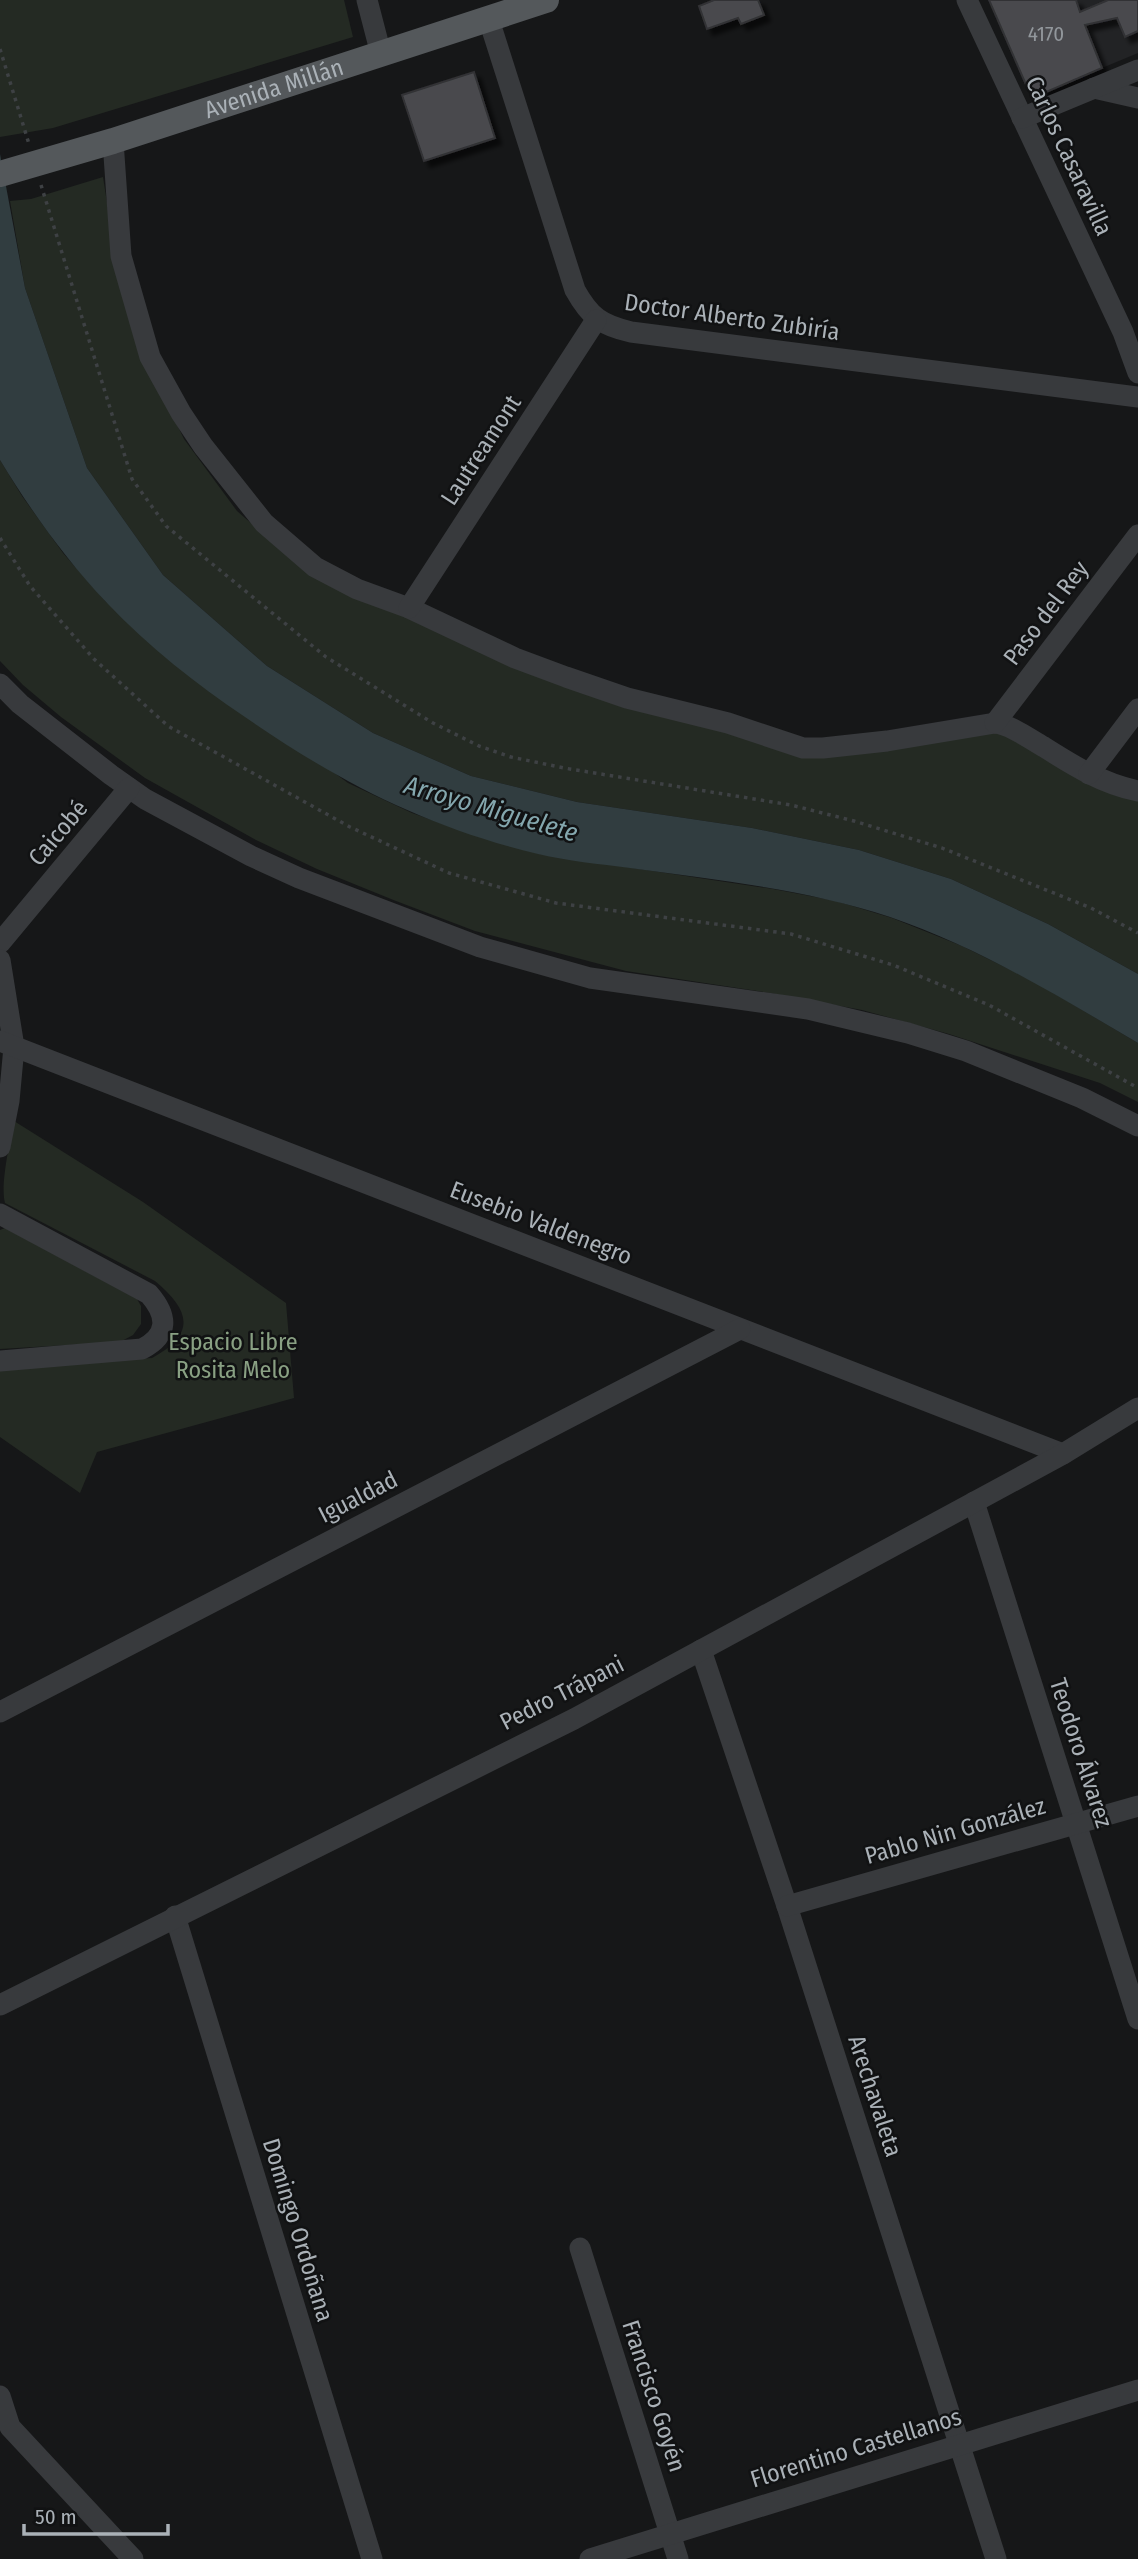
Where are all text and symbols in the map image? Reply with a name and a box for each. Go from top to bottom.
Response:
house number: 4170 [1028,21,1064,47]
street label: Avenida Millán [201,53,347,124]
street label: Carlos Casaravilla [1020,72,1118,240]
street label: Doctor Alberto Zubiría [623,288,841,346]
street label: Lautreamont [435,390,527,510]
street label: Paso del Rey [998,555,1094,671]
water label: Arroyo Miguelete [400,769,581,849]
street label: Caicobé [23,795,93,871]
street label: Eusebio Valdenegro [446,1175,636,1271]
park label: Espacio Libre Rosita Melo [168,1328,298,1384]
street label: Igualdad [314,1465,402,1529]
street label: Pedro Trápani [495,1650,629,1736]
street label: Teodoro Álvarez [1044,1674,1119,1831]
street label: Pablo Nin González [862,1792,1048,1870]
street label: Arechavaleta [842,2032,908,2160]
street label: Domingo Ordoñana [257,2135,339,2325]
street label: Francisco Goyén [616,2317,692,2475]
street label: Florentino Castellanos [747,2403,965,2493]
scale bar [24,2492,168,2536]
text: 50 m [35,2504,77,2530]

